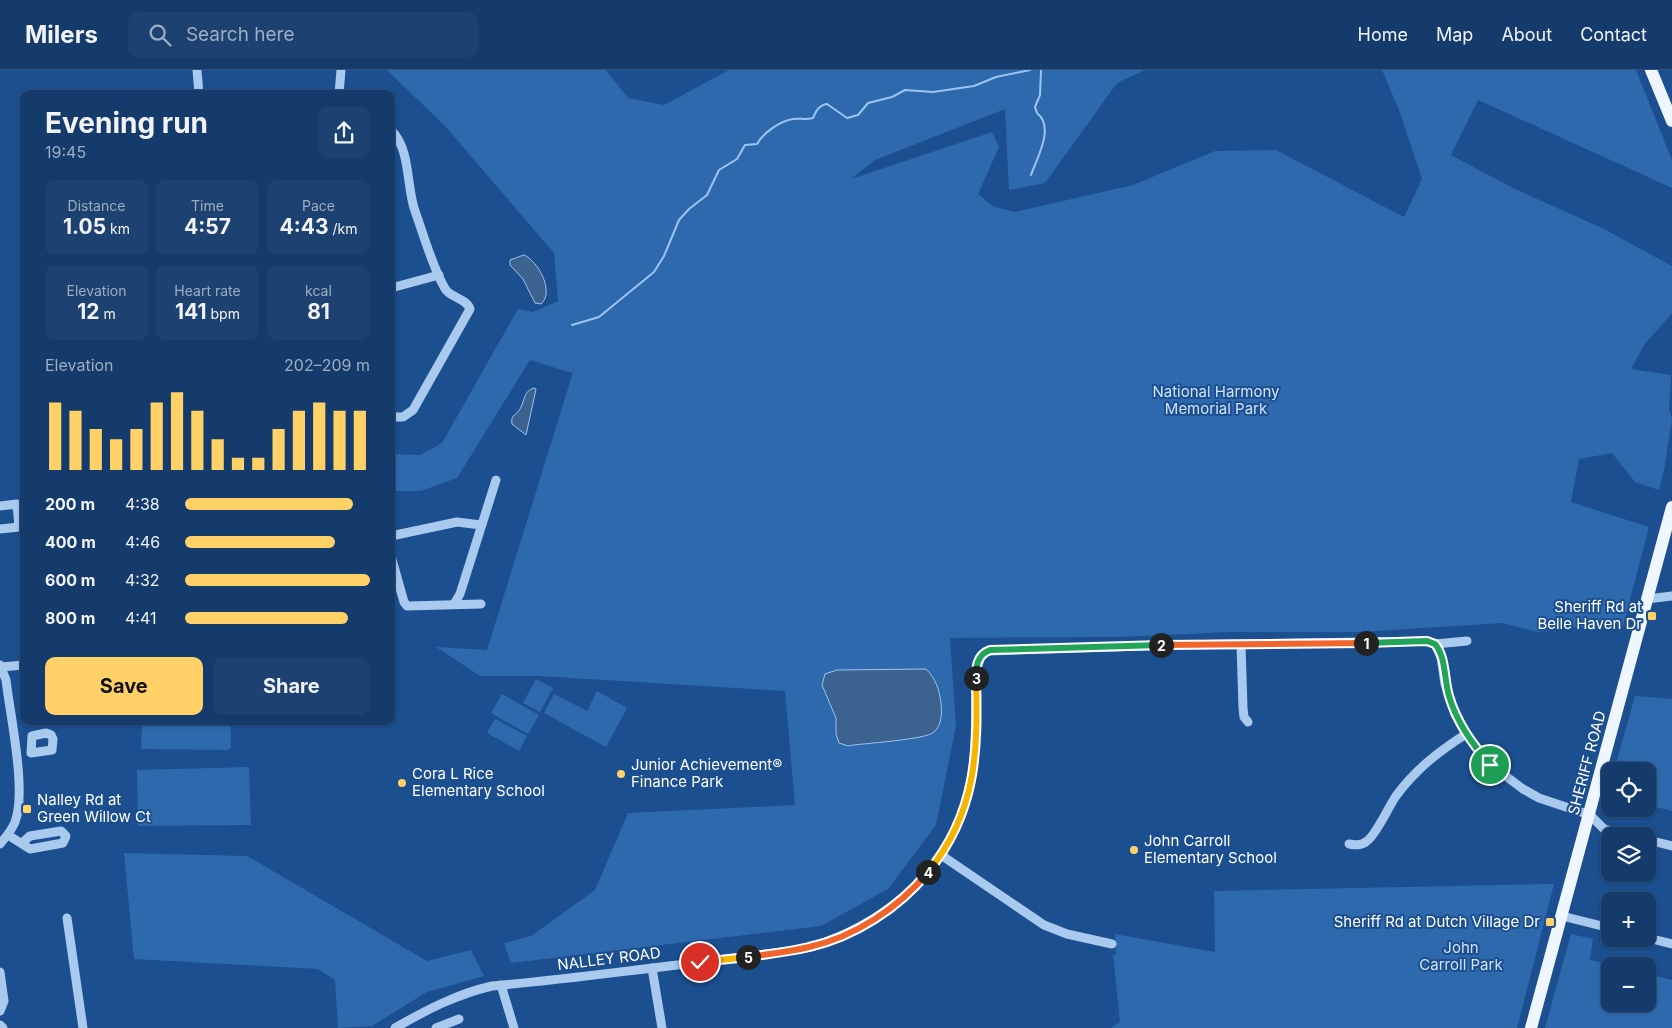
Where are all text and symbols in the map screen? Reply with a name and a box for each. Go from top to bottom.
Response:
search box [128,12,478,57]
text: Milers [25,20,98,49]
icon: search [146,21,174,49]
text: Search here [186,23,295,46]
text: Home [1358,24,1408,45]
text: Map [1436,24,1473,45]
text: About [1501,24,1552,45]
text: Contact [1580,24,1647,45]
text: Evening run [45,106,208,140]
button: share [318,107,370,159]
text: 19:45 [45,142,86,162]
text: Distance [68,197,125,214]
text: Time [191,197,224,214]
text: Pace [302,197,335,214]
text: 1.05 [63,214,106,239]
text: 4:57 [184,214,231,239]
text: 4:43 [280,214,329,239]
text: km [106,220,130,237]
text: /km [329,220,357,237]
text: Elevation [67,282,127,299]
text: Heart rate [174,282,241,299]
text: kcal [305,282,332,299]
text: 12 [77,299,100,324]
text: 141 [175,299,207,324]
text: 81 [307,299,330,324]
text: m [100,305,116,322]
text: bpm [207,305,240,322]
text: Elevation [45,355,114,375]
text: 202–209 m [284,355,370,375]
park label: National Harmony Memorial Park [1152,382,1280,418]
text: 200 m [45,494,95,514]
text: 4:38 [125,494,160,514]
text: 400 m [45,532,96,552]
text: 4:46 [125,532,160,552]
text: 600 m [45,570,95,590]
text: 4:32 [125,570,160,590]
place label: Sheriff Rd at Belle Haven Dr [1537,597,1642,633]
text: 800 m [45,608,95,628]
text: 4:41 [125,608,156,628]
marker: Sheriff Rd at Belle Haven Dr [1646,610,1658,622]
pin: 1 [1354,630,1378,656]
pin: 2 [1148,632,1174,658]
text: 1 [1363,635,1370,652]
text: 2 [1157,637,1166,654]
button: Save [45,657,203,715]
button: Share [213,657,370,715]
pin: 3 [964,666,988,690]
text: 3 [972,670,981,687]
street label: SHERIFF ROAD [1563,709,1610,817]
pin [1469,744,1511,786]
icon: arrive [1476,751,1504,779]
place label: Junior Achievement® Finance Park [631,755,782,791]
map controls [1601,762,1656,1012]
button: locate [1601,762,1656,817]
place label: Cora L Rice Elementary School [412,764,545,800]
marker: Junior Achievement® Finance Park [615,768,627,780]
marker: Cora L Rice Elementary School [396,777,408,789]
place label: Nalley Rd at Green Willow Ct [37,790,151,826]
marker: Nalley Rd at Green Willow Ct [21,803,33,815]
button: layers [1601,827,1656,882]
place label: John Carroll Elementary School [1144,831,1277,867]
marker: John Carroll Elementary School [1128,844,1140,856]
pin: 4 [916,860,940,884]
text: 4 [924,864,933,881]
button: + [1601,892,1656,947]
place label: Sheriff Rd at Dutch Village Dr [1334,912,1540,931]
marker: Sheriff Rd at Dutch Village Dr [1544,916,1556,928]
park label: John Carroll Park [1419,938,1503,974]
pin [679,941,721,983]
street label: NALLEY ROAD [556,943,662,974]
pin: 5 [736,944,760,970]
icon: check [686,948,714,976]
text: 5 [744,949,753,966]
button: − [1601,957,1656,1012]

